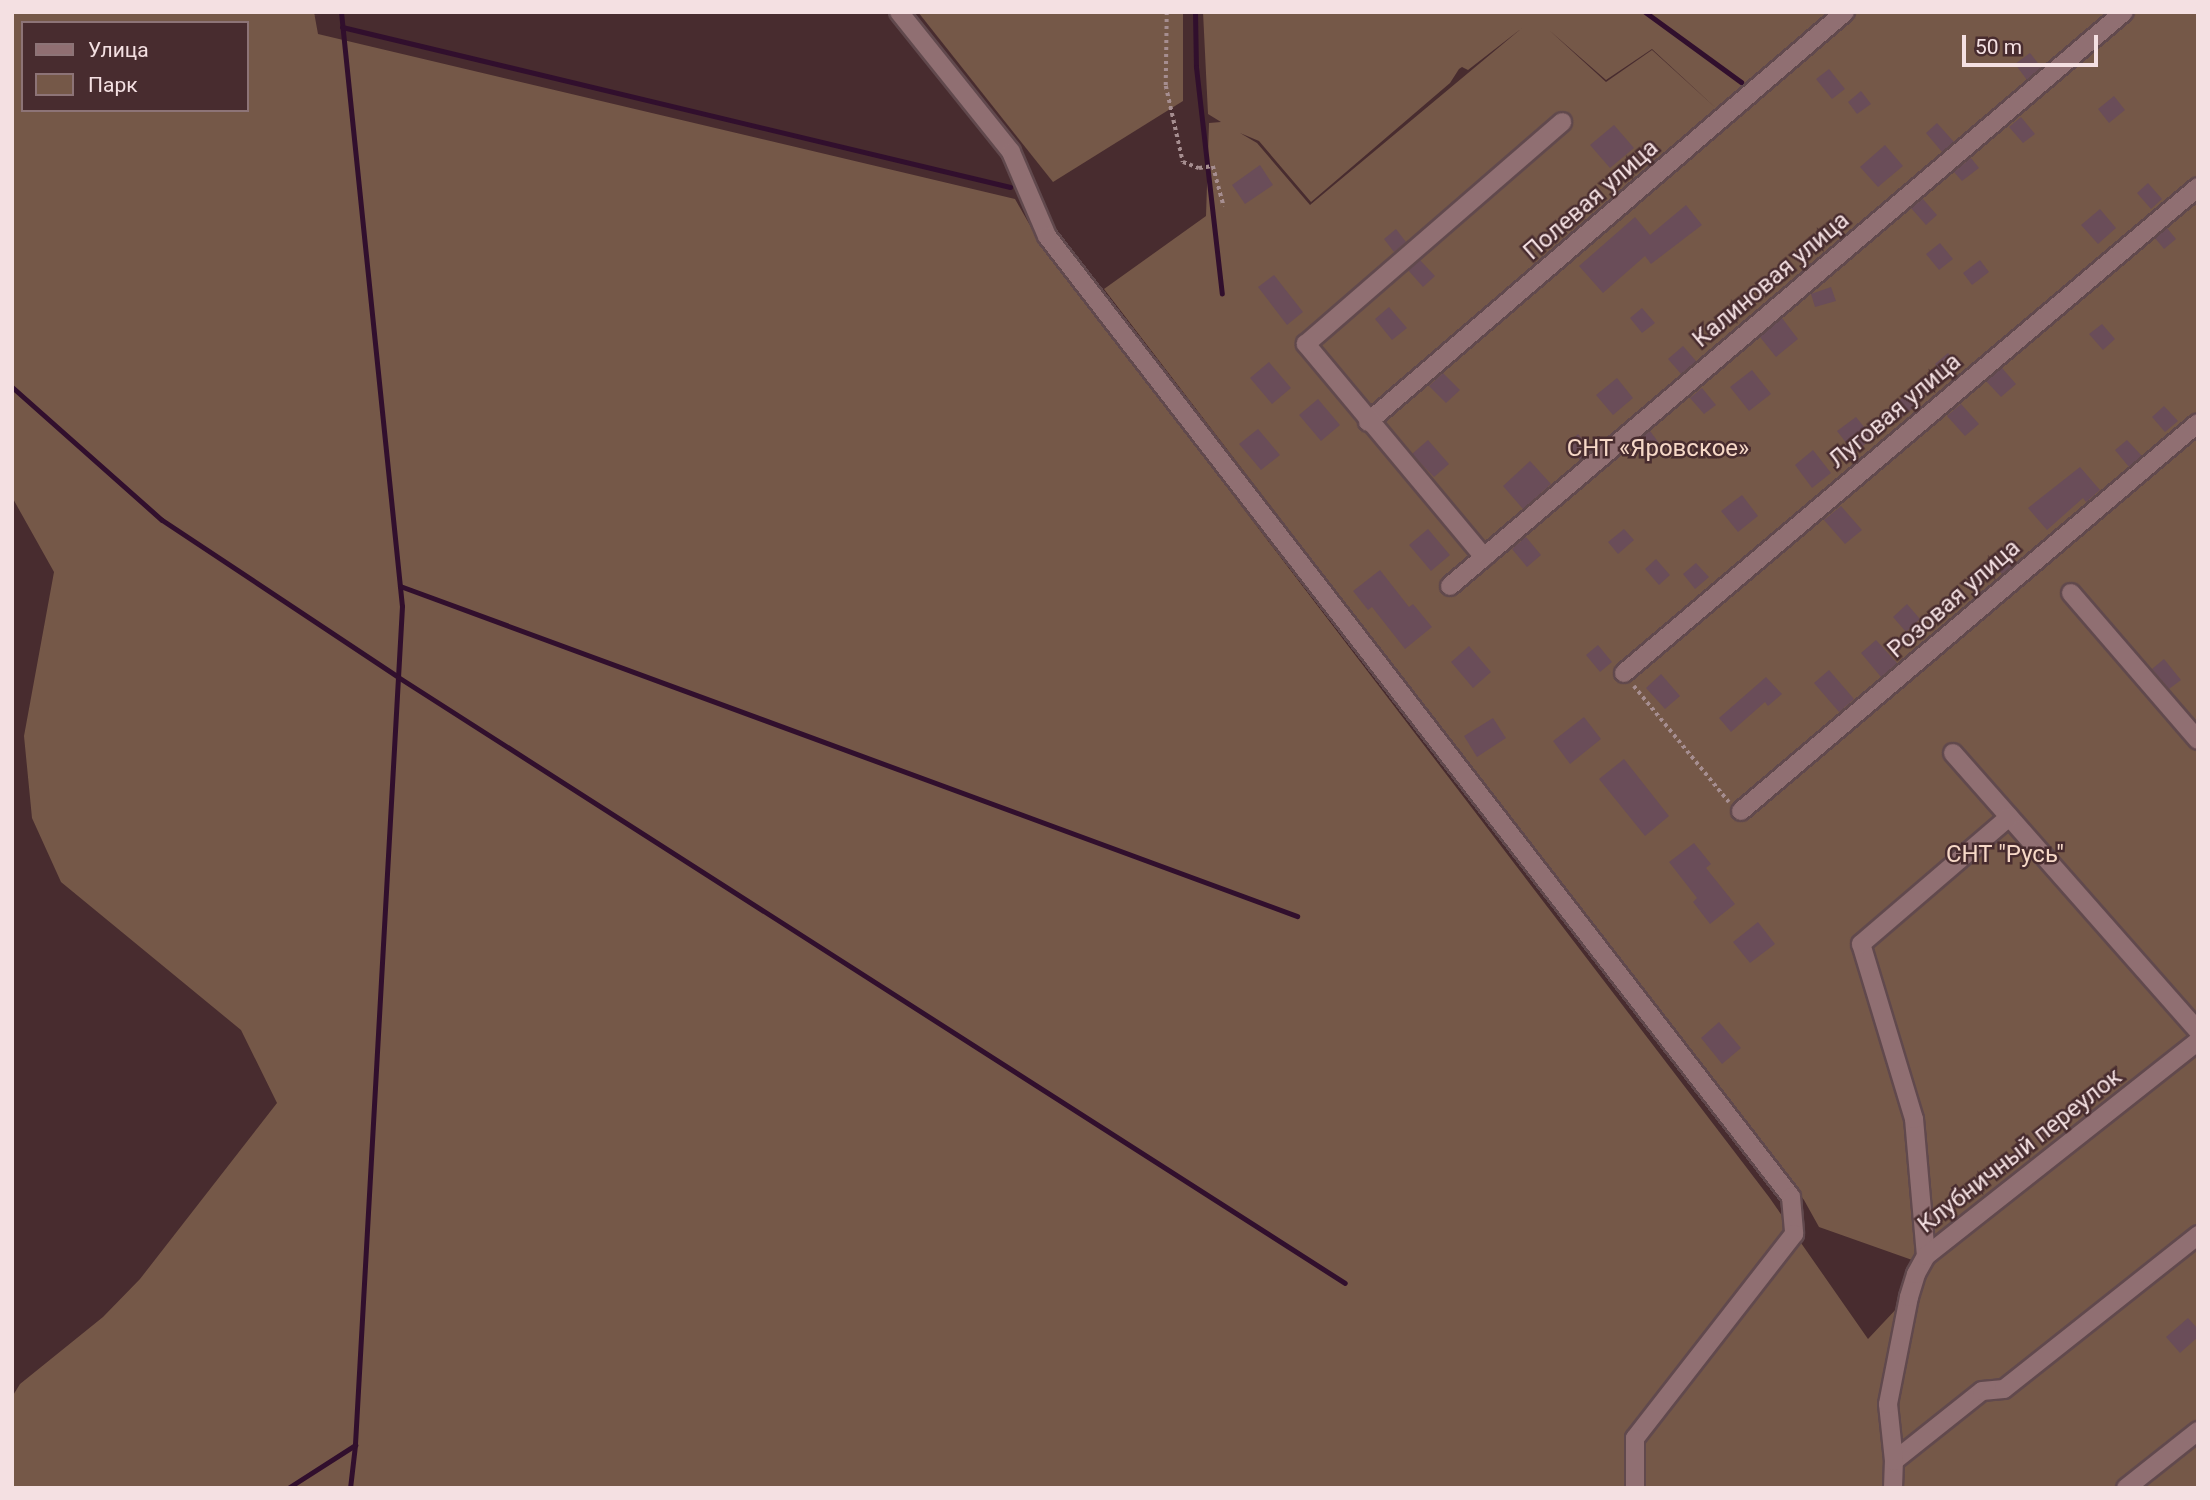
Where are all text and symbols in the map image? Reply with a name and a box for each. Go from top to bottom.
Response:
legend [21,21,248,112]
scale bar [1965,21,2102,65]
text: 50 m [1975,35,2022,59]
text: Улица [88,38,149,62]
text: Парк [88,73,138,97]
street label: Полевая улица [1518,134,1664,266]
street label: Калиновая улица [1687,206,1855,354]
street label: Луговая улица [1823,347,1967,475]
park label: СНТ «Яровское» [1566,435,1750,463]
street label: Розовая улица [1882,534,2026,664]
park label: СНТ "Русь" [1946,841,2064,869]
street label: Клубничный переулок [1912,1062,2128,1240]

